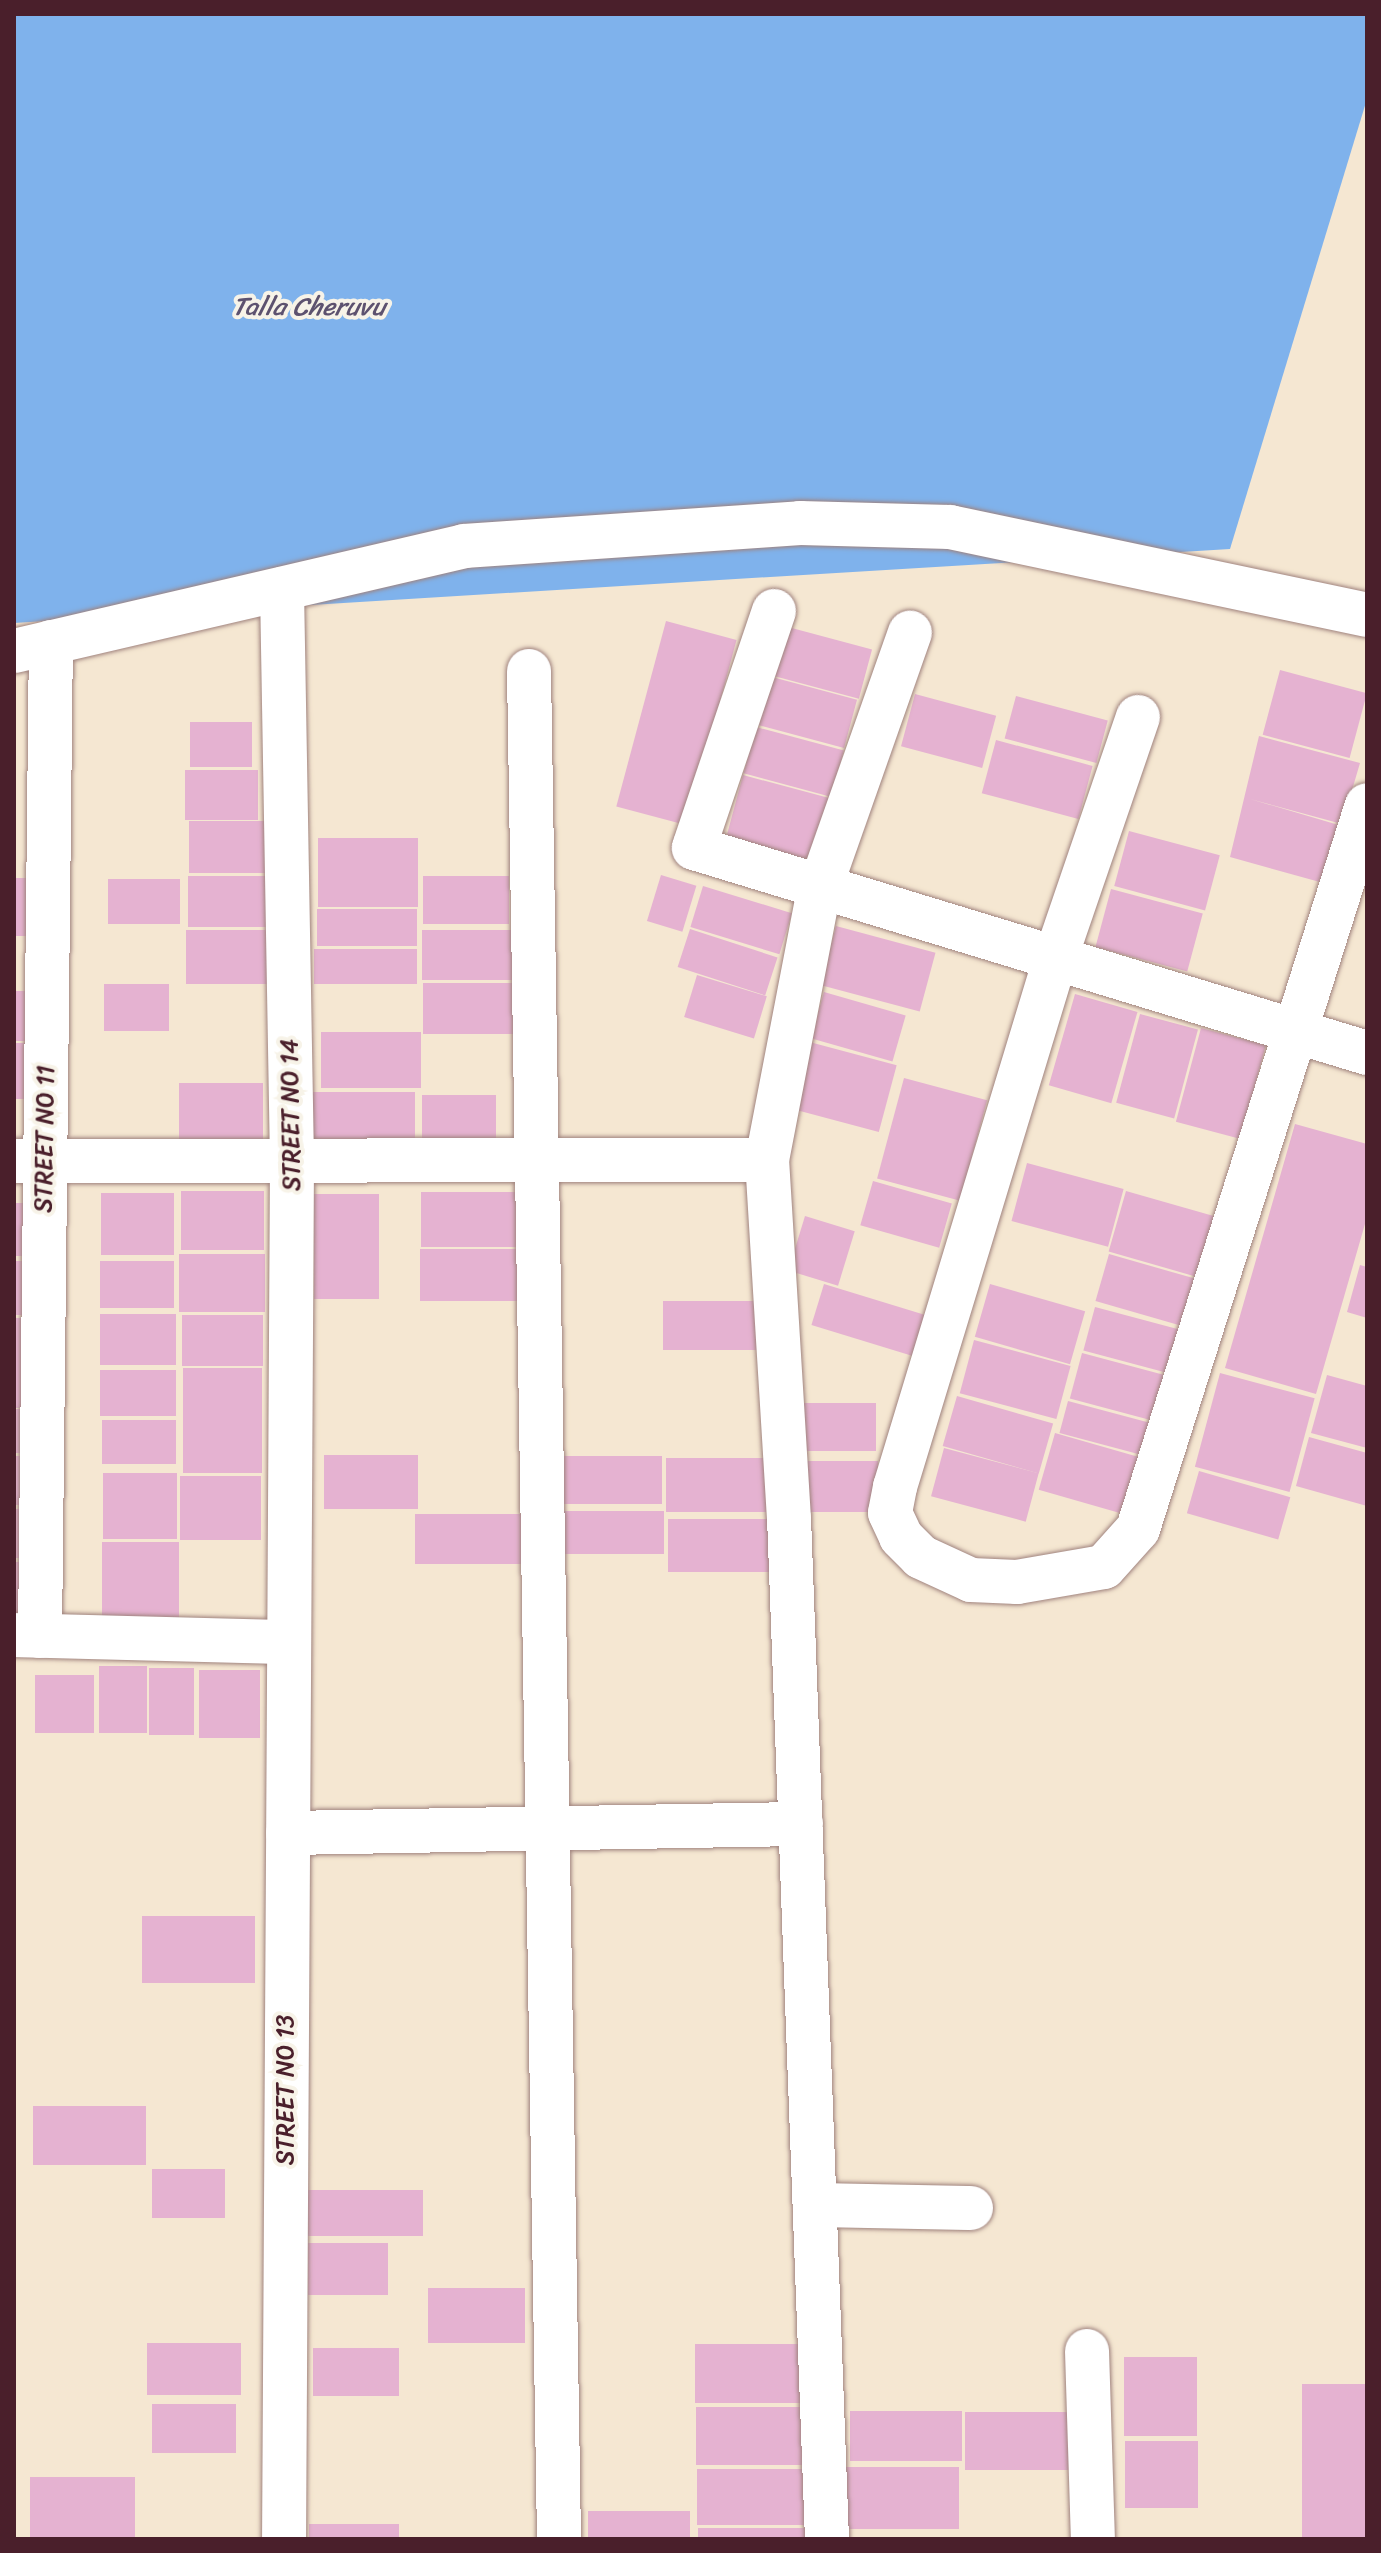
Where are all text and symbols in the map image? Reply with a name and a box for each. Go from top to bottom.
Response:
water label: Talla Cheruvu [232,291,386,323]
street label: STREET NO 14 [275,1039,307,1191]
street label: STREET NO 11 [29,1065,61,1213]
street label: STREET NO 13 [272,2015,300,2165]

